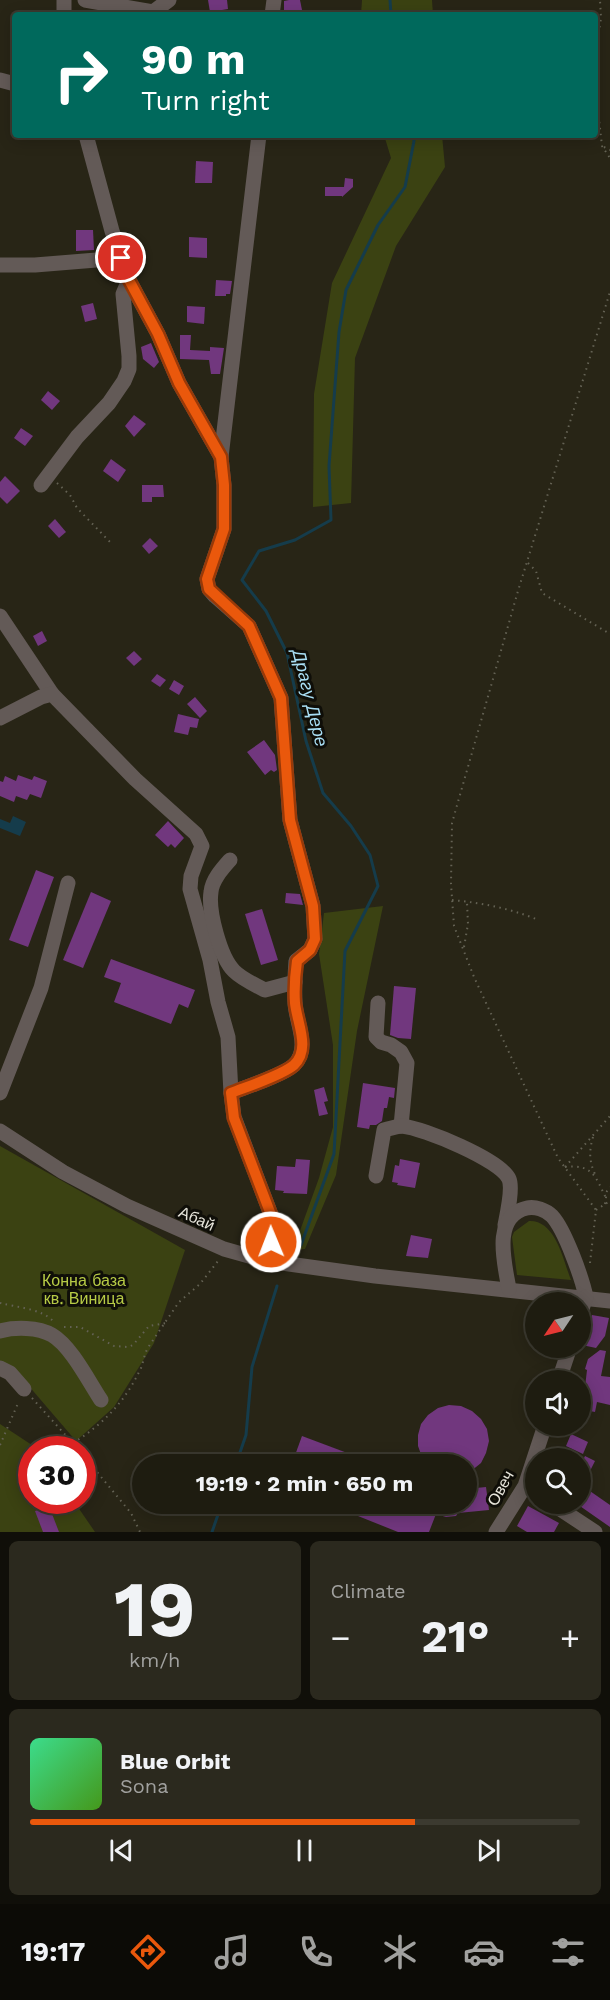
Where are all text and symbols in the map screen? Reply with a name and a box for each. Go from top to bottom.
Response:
text: 90 m [141,35,245,84]
icon: right [42,36,120,114]
text: Turn right [141,85,270,117]
pin [95,232,146,283]
icon: arrive [104,241,137,274]
water label: Драгу Дере [288,645,333,749]
street label: Абай [176,1202,218,1235]
position arrow [239,1210,303,1274]
park label: Конна база кв. Виница [42,1271,126,1308]
north arrow [525,1292,591,1358]
map controls [525,1292,591,1514]
button: sound [525,1370,591,1436]
speed limit sign: 30 [18,1436,96,1514]
button: search [525,1448,591,1514]
street label: Овеч [483,1467,518,1509]
text: 19:19 · 2 min · 650 m [196,1471,413,1496]
text: 19 [114,1563,196,1655]
text: Climate [331,1579,406,1603]
text: 21° [421,1610,490,1663]
text: − [331,1618,350,1657]
text: + [560,1618,580,1657]
text: km/h [129,1648,181,1672]
text: Blue Orbit [120,1749,230,1774]
text: Sona [120,1774,169,1798]
icon: previous [105,1834,138,1867]
icon: pause [288,1834,321,1867]
icon: next [472,1834,505,1867]
icon: directions [127,1931,169,1973]
icon: music [211,1931,253,1973]
icon: phone [295,1931,337,1973]
icon: climate [379,1931,421,1973]
icon: car [463,1931,505,1973]
icon: filters [547,1931,589,1973]
text: 19:17 [21,1936,85,1968]

